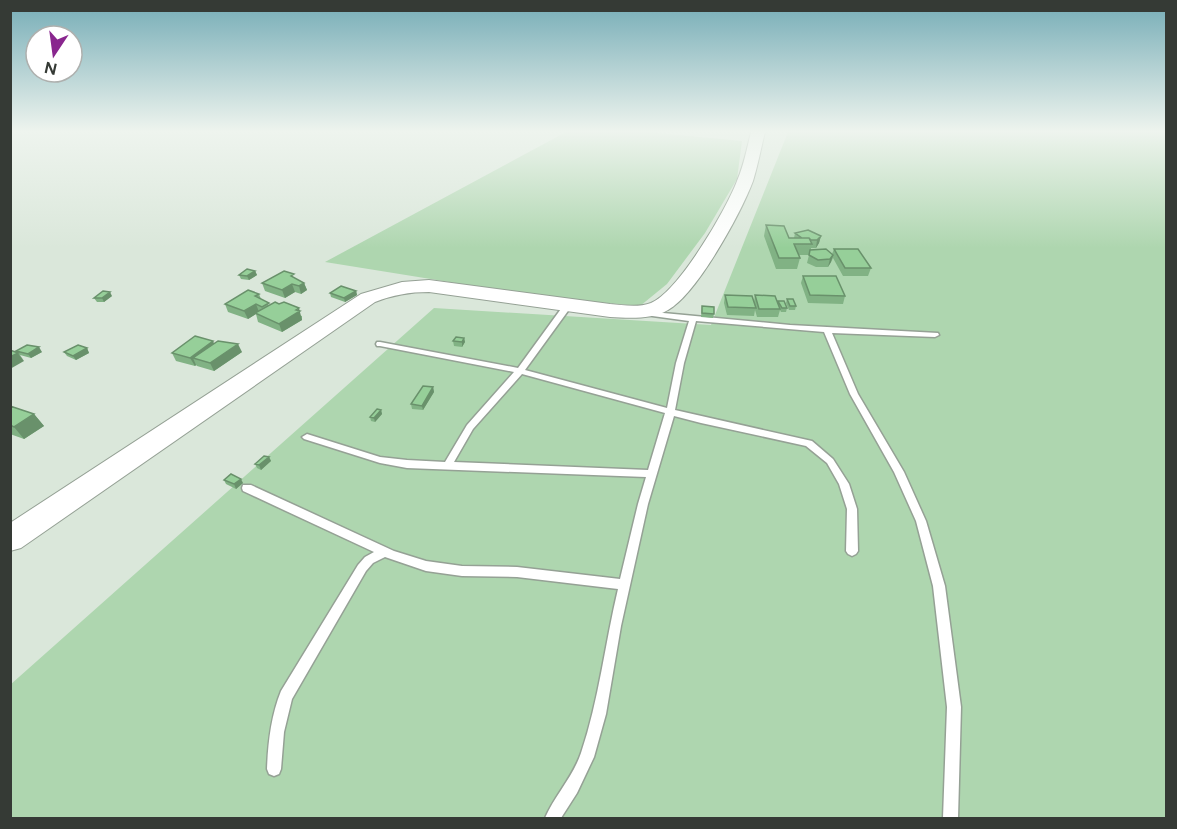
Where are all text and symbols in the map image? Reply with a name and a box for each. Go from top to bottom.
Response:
north arrow [24,24,84,84]
text: N [43,57,59,79]

